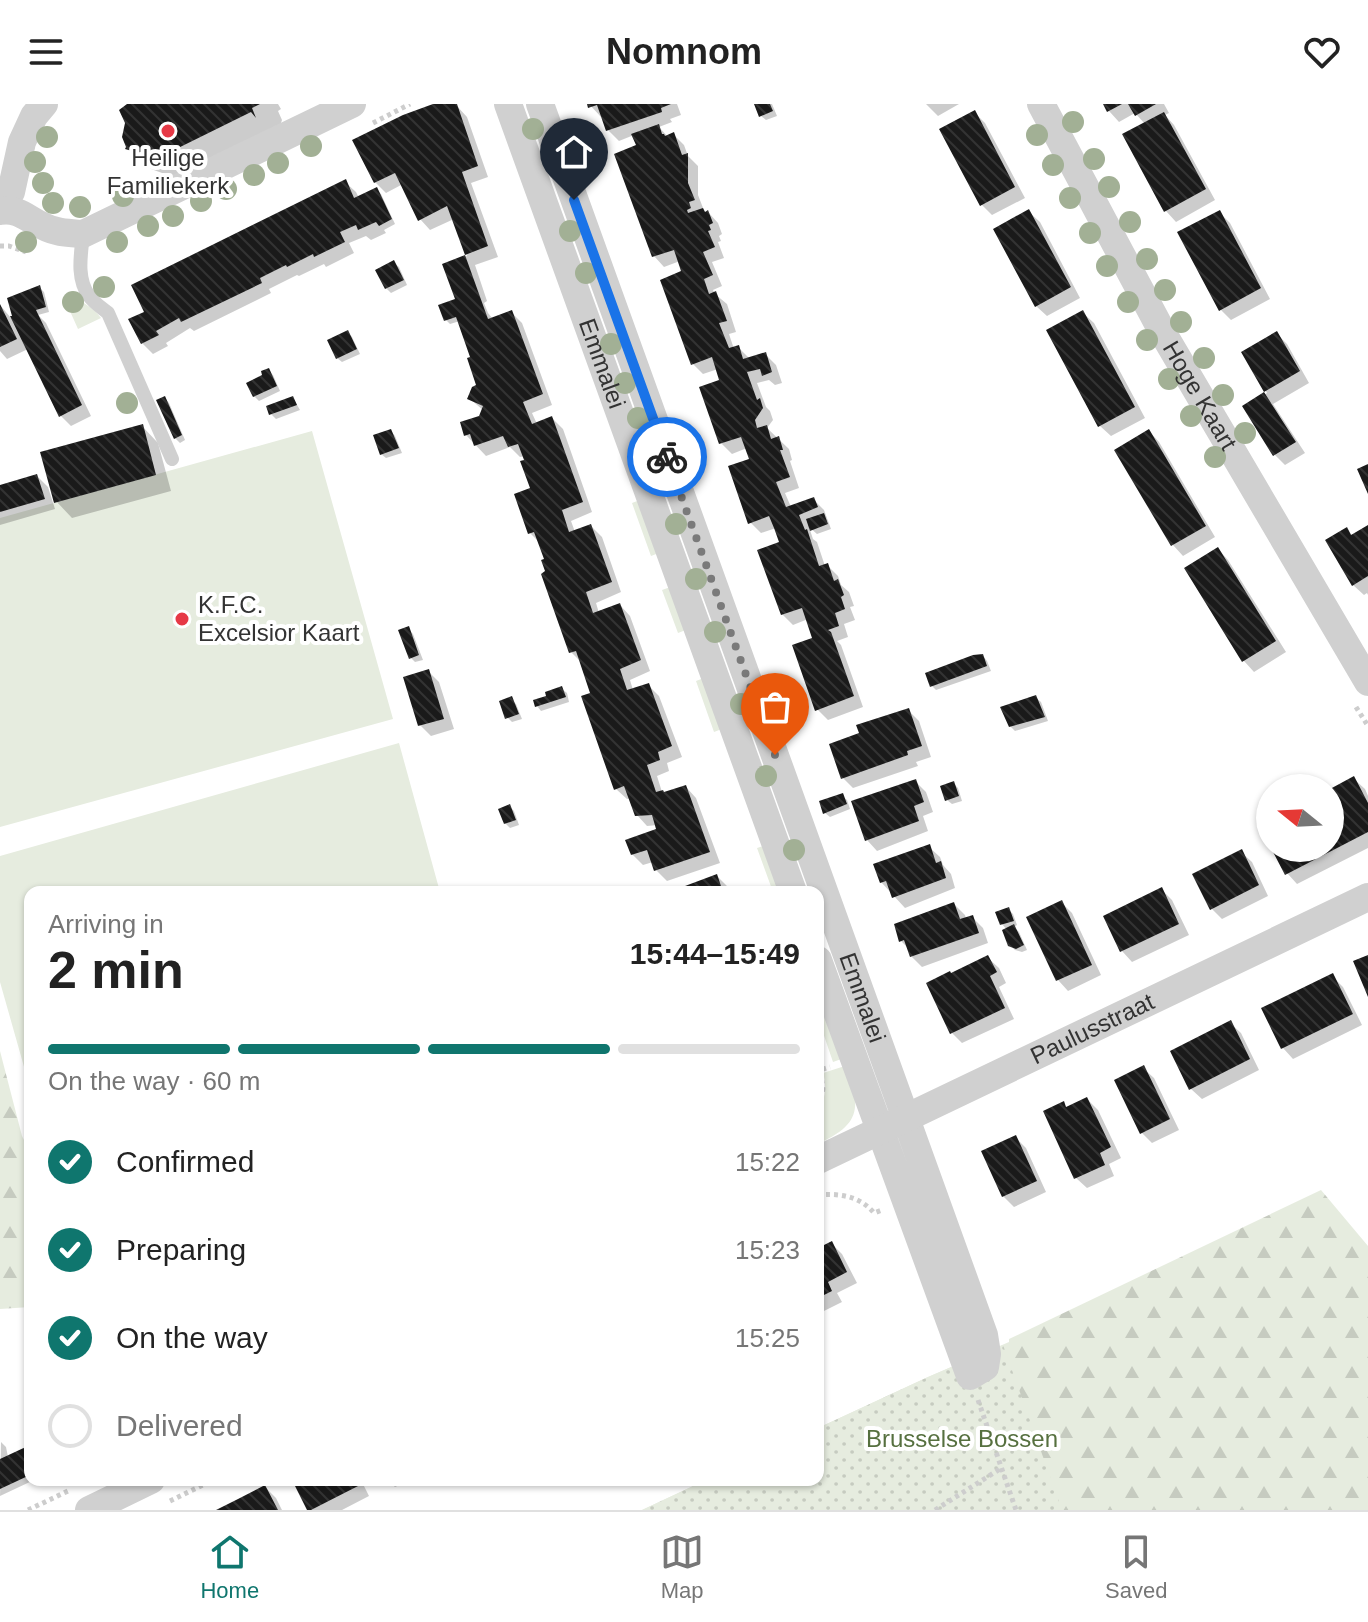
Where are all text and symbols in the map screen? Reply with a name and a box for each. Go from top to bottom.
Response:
icon: menu [24,30,68,74]
icon: heart [1300,30,1344,74]
text: Nomnom [606,31,762,72]
pin [540,118,608,200]
marker: Heilige Familiekerk [159,122,177,140]
icon: home [552,130,596,174]
place label: Heilige Familiekerk [107,144,230,199]
street label: Emmalei [574,315,631,412]
street label: Hoge Kaart [1158,336,1243,455]
courier [627,417,707,497]
icon: bike [645,435,689,479]
place label: K.F.C. Excelsior Kaart [198,591,360,646]
marker: K.F.C. Excelsior Kaart [173,610,191,628]
pin [741,673,809,755]
icon: bag [753,685,797,729]
north arrow [1256,774,1344,862]
map controls [1256,774,1344,862]
text: Arriving in [48,909,164,939]
text: 15:44–15:49 [630,937,800,970]
text: 2 min [48,941,184,999]
street label: Emmalei [834,949,891,1046]
street label: Paulusstraat [1026,987,1158,1069]
text: On the way · 60 m [48,1066,260,1096]
icon: check [48,1140,92,1184]
text: Confirmed [116,1145,254,1178]
text: 15:22 [735,1147,800,1177]
icon: check [48,1228,92,1272]
text: Preparing [116,1233,246,1266]
text: 15:23 [735,1235,800,1265]
icon: check [48,1316,92,1360]
text: On the way [116,1321,268,1354]
text: 15:25 [735,1323,800,1353]
text: Delivered [116,1409,243,1442]
park label: Brusselse Bossen [866,1425,1058,1452]
tab: Home [200,1530,259,1604]
tab: Map [660,1530,704,1604]
tab: Saved [1105,1530,1168,1604]

